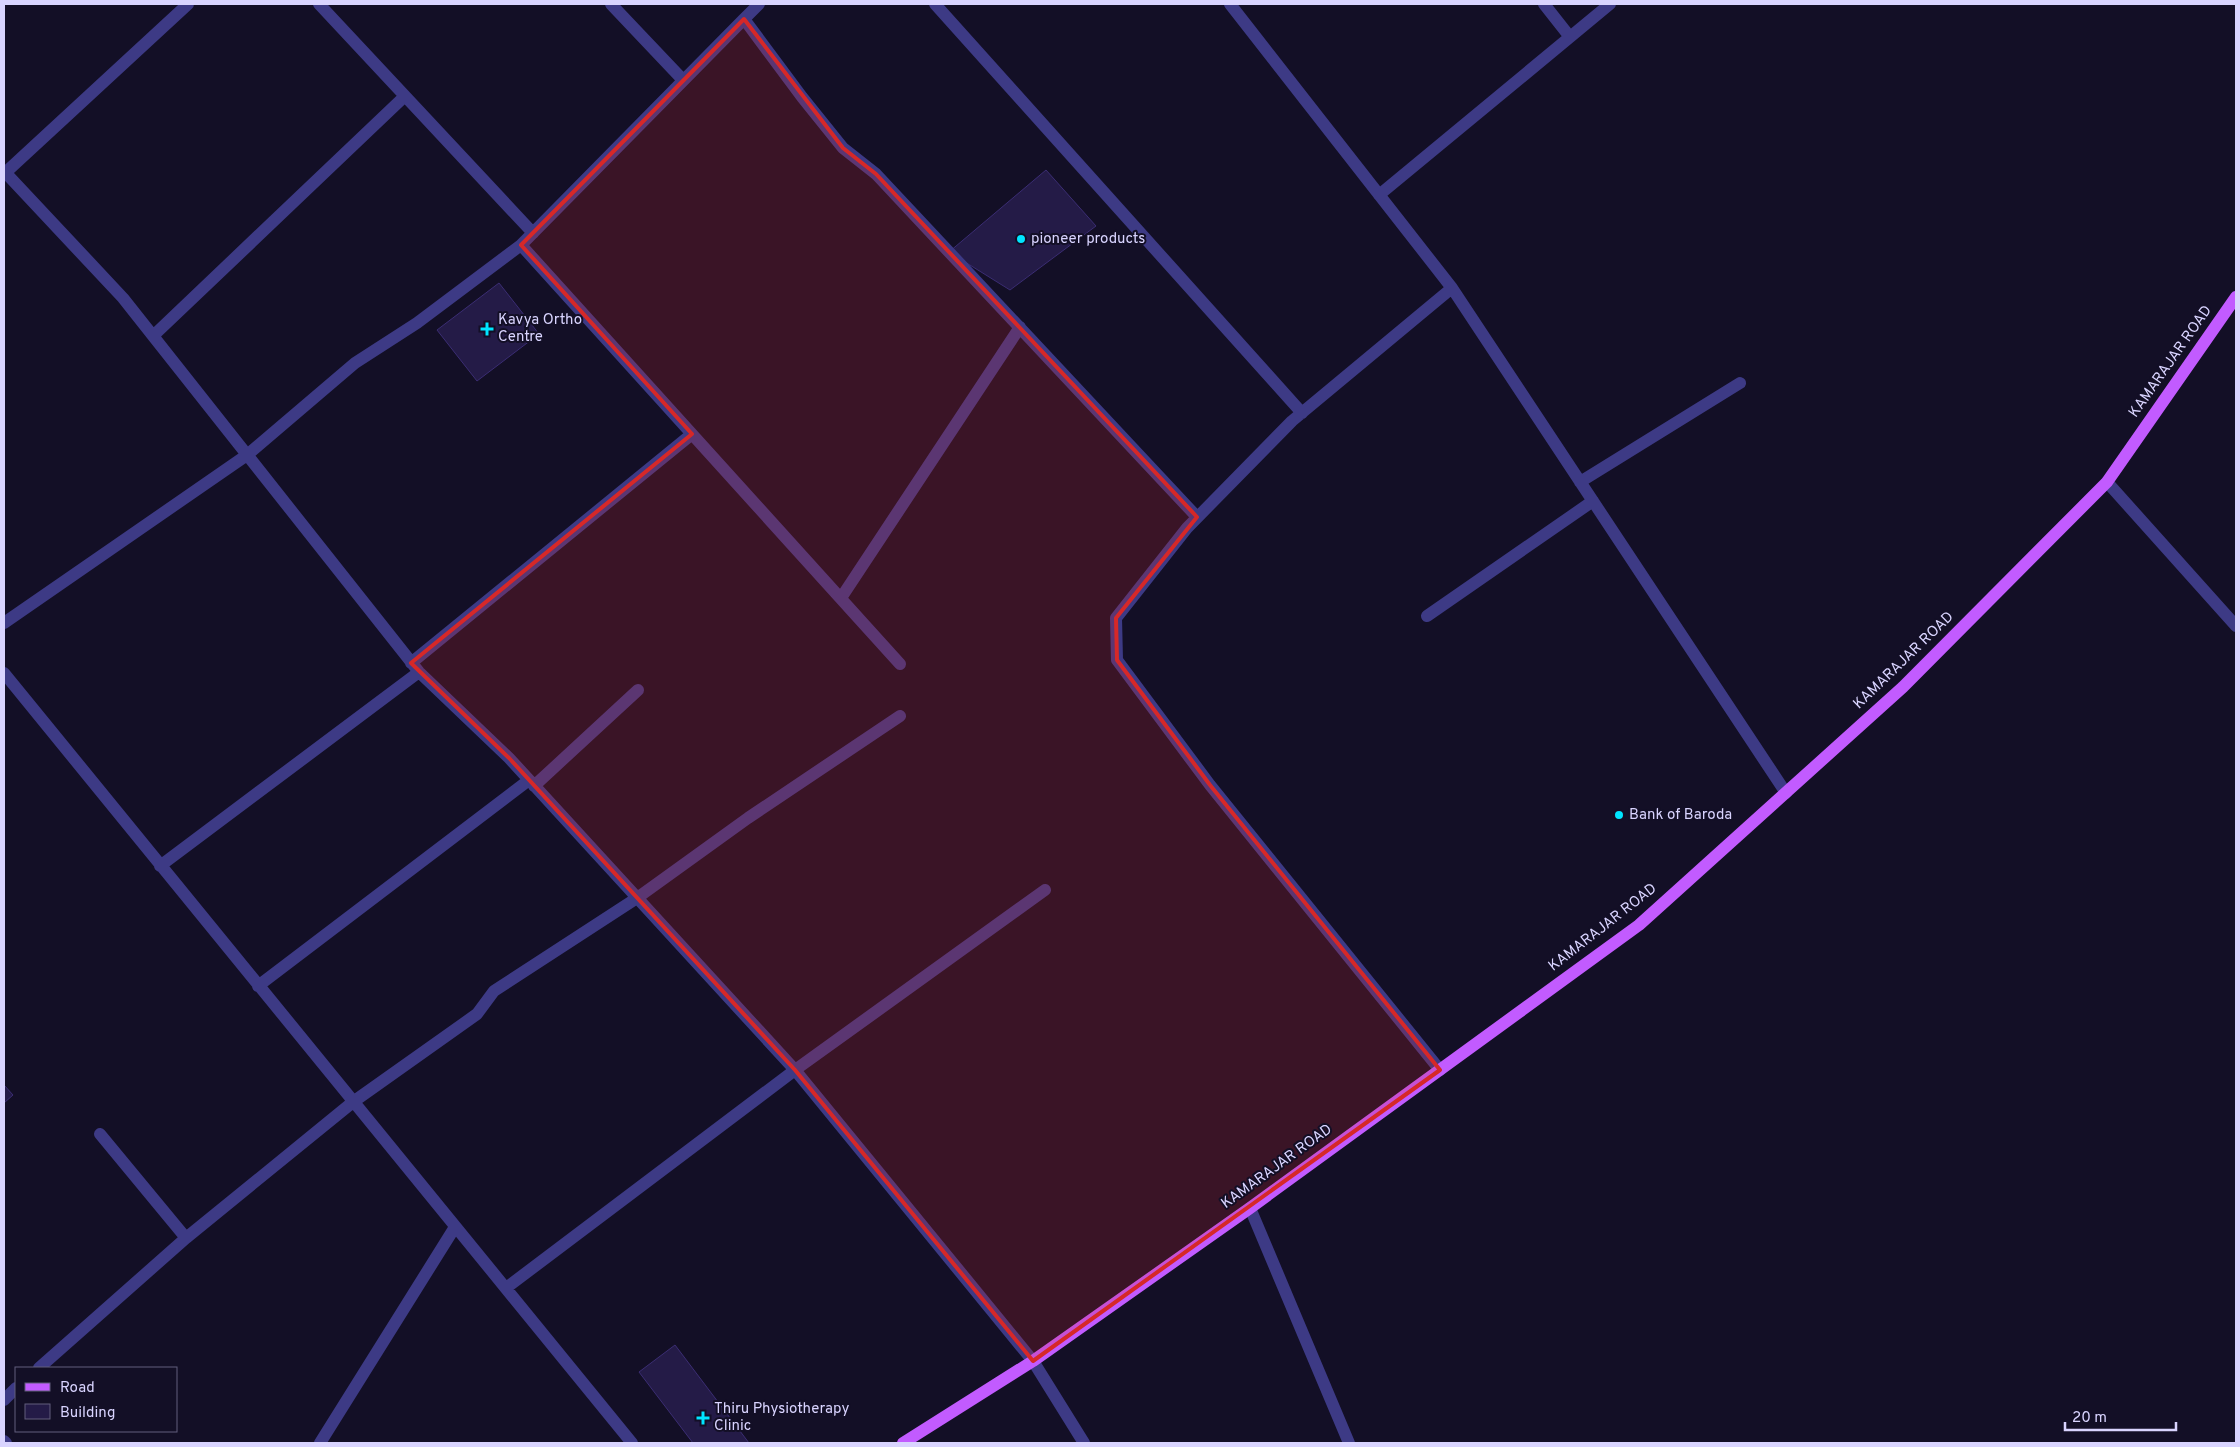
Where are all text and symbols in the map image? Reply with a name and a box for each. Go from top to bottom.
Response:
place label: pioneer products [1031,230,1145,249]
marker: pioneer products [1015,233,1027,245]
street label: KAMARAJAR ROAD [2125,302,2217,422]
place label: Kavya Ortho Centre [498,311,582,347]
marker: Kavya Ortho Centre [480,322,494,336]
street label: KAMARAJAR ROAD [1850,608,1958,714]
place label: Bank of Baroda [1629,806,1732,825]
marker: Bank of Baroda [1613,809,1625,821]
street label: KAMARAJAR ROAD [1545,880,1661,976]
street label: KAMARAJAR ROAD [1218,1120,1336,1214]
legend [15,1367,178,1432]
text: Road [60,1379,95,1398]
place label: Thiru Physiotherapy Clinic [714,1400,849,1436]
scale bar [2065,1400,2176,1432]
text: Building [60,1404,115,1423]
text: 20 m [2072,1409,2107,1428]
marker: Thiru Physiotherapy Clinic [696,1411,710,1425]

